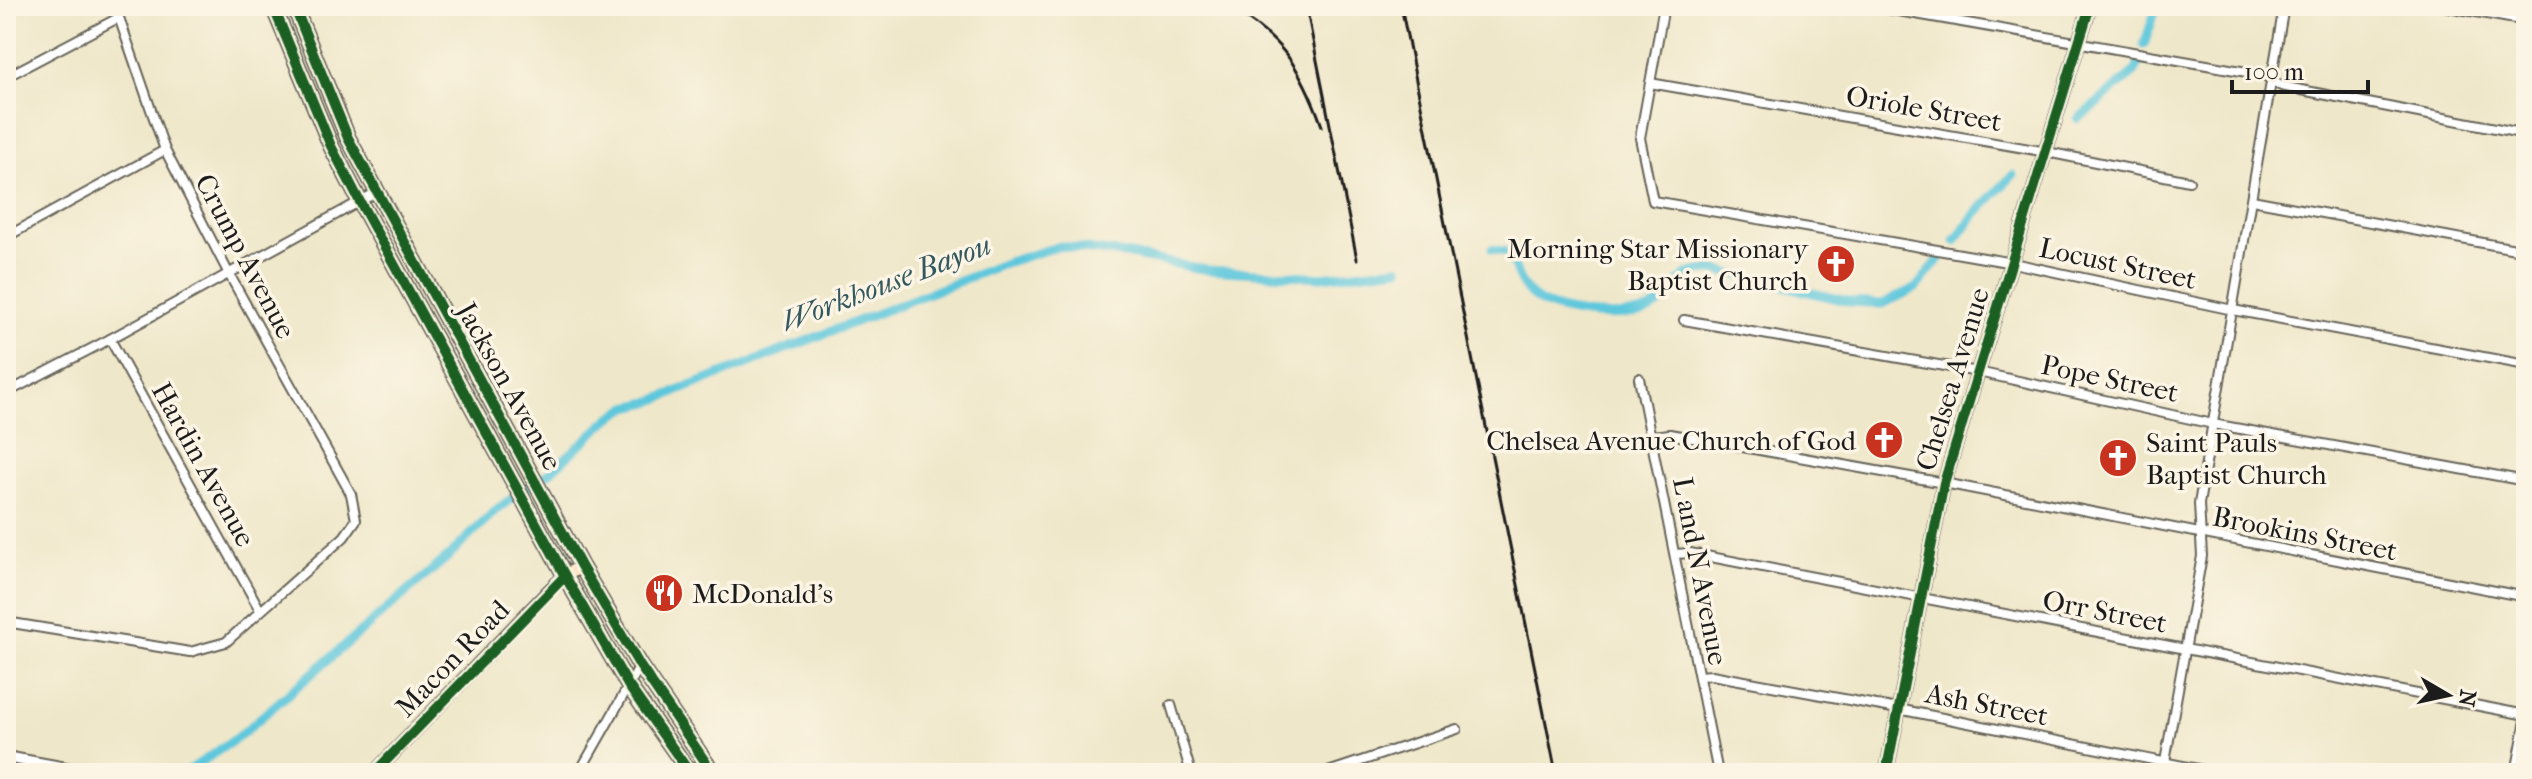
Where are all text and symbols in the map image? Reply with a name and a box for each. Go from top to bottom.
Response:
scale bar [2232,44,2368,94]
text: 100 m [2244,58,2304,86]
street label: Oriole Street [1844,79,2004,138]
street label: Crump Avenue [188,168,303,344]
water label: Workhouse Bayou [776,227,996,340]
street label: Locust Street [2036,231,2199,296]
place label: Morning Star Missionary Baptist Church [1507,232,1809,297]
church icon: Morning Star Missionary Baptist Church [1815,243,1857,285]
street label: Chelsea Avenue [1909,284,1996,475]
street label: Jackson Avenue [449,295,569,476]
street label: Pope Street [2038,348,2182,409]
street label: Hardin Avenue [145,376,262,552]
church icon: Chelsea Avenue Church of God [1863,419,1905,461]
place label: Chelsea Avenue Church of God [1486,424,1857,457]
place label: Saint Pauls Baptist Church [2146,426,2327,491]
church icon: Saint Pauls Baptist Church [2097,437,2139,479]
street label: L and N Avenue [1666,474,1735,668]
street label: Brookins Street [2210,499,2400,568]
restaurant icon: McDonald's [643,572,685,614]
place label: McDonald's [692,577,833,610]
street label: Orr Street [2040,583,2170,640]
street label: Macon Road [389,593,517,724]
north arrow [2408,655,2488,735]
street label: Ash Street [1922,676,2051,733]
text: N [2453,688,2481,709]

